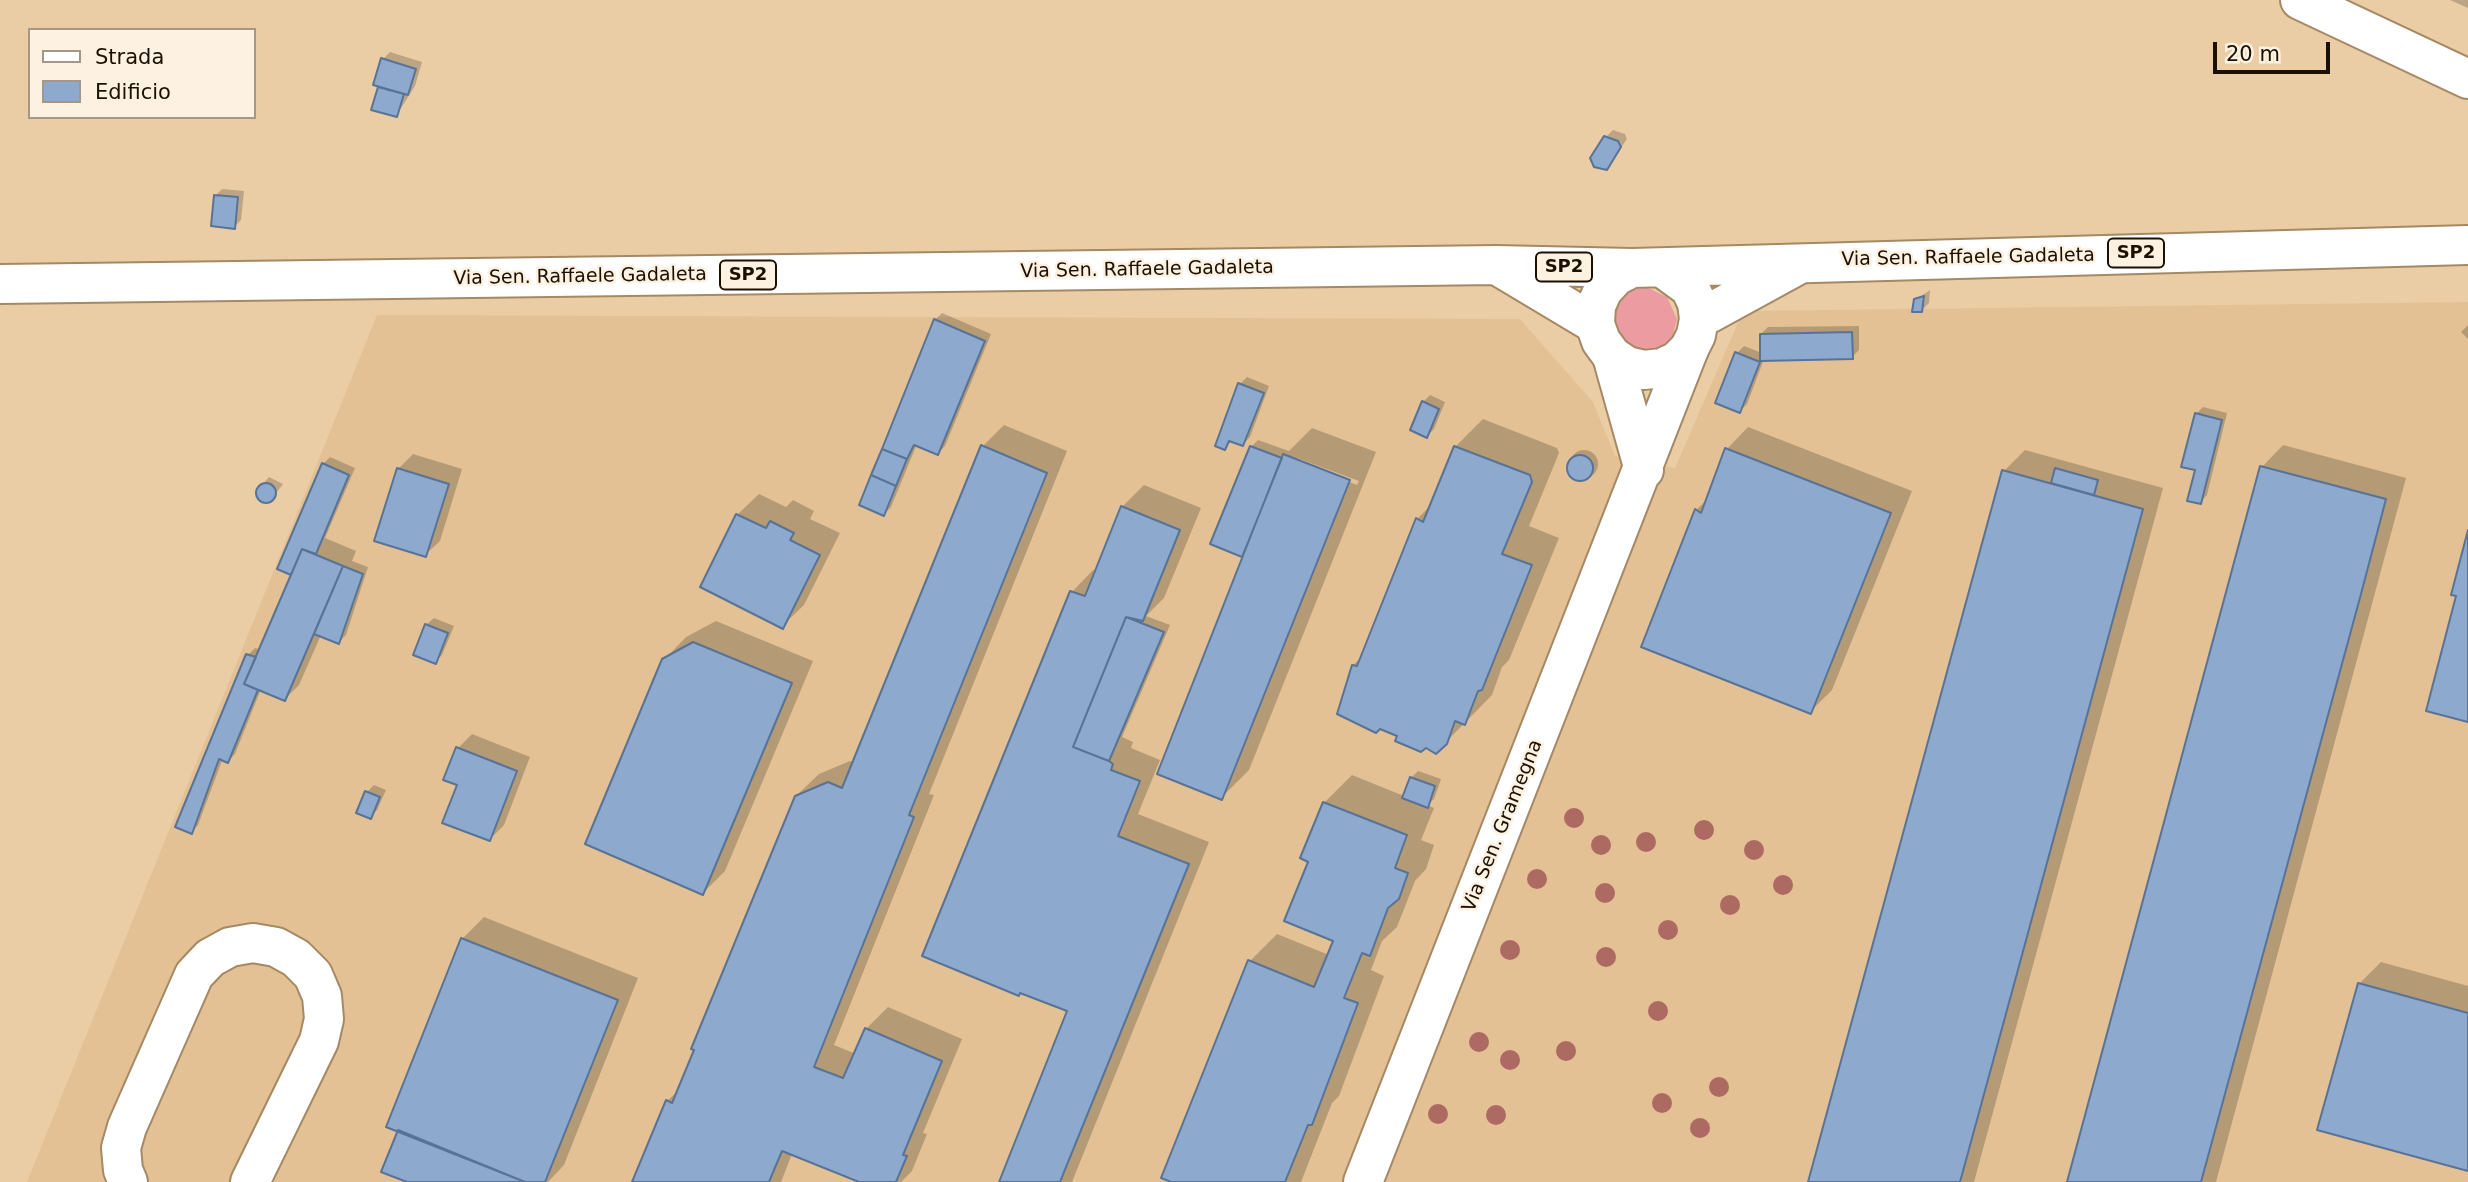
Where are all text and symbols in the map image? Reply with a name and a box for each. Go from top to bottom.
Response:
legend [28,28,256,119]
scale bar [2216,28,2333,72]
text: 20 m [2226,42,2280,66]
text: Strada [95,45,164,69]
text: Edificio [95,80,171,104]
road number: SP2 [2108,239,2164,268]
street label: Via Sen. Raffaele Gadaleta [1841,244,2095,272]
road number: SP2 [1536,253,1592,282]
street label: Via Sen. Raffaele Gadaleta [1020,256,1274,284]
road number: SP2 [720,260,776,290]
street label: Via Sen. Raffaele Gadaleta [453,263,707,291]
street label: Via Sen. Gramegna [1458,737,1548,915]

